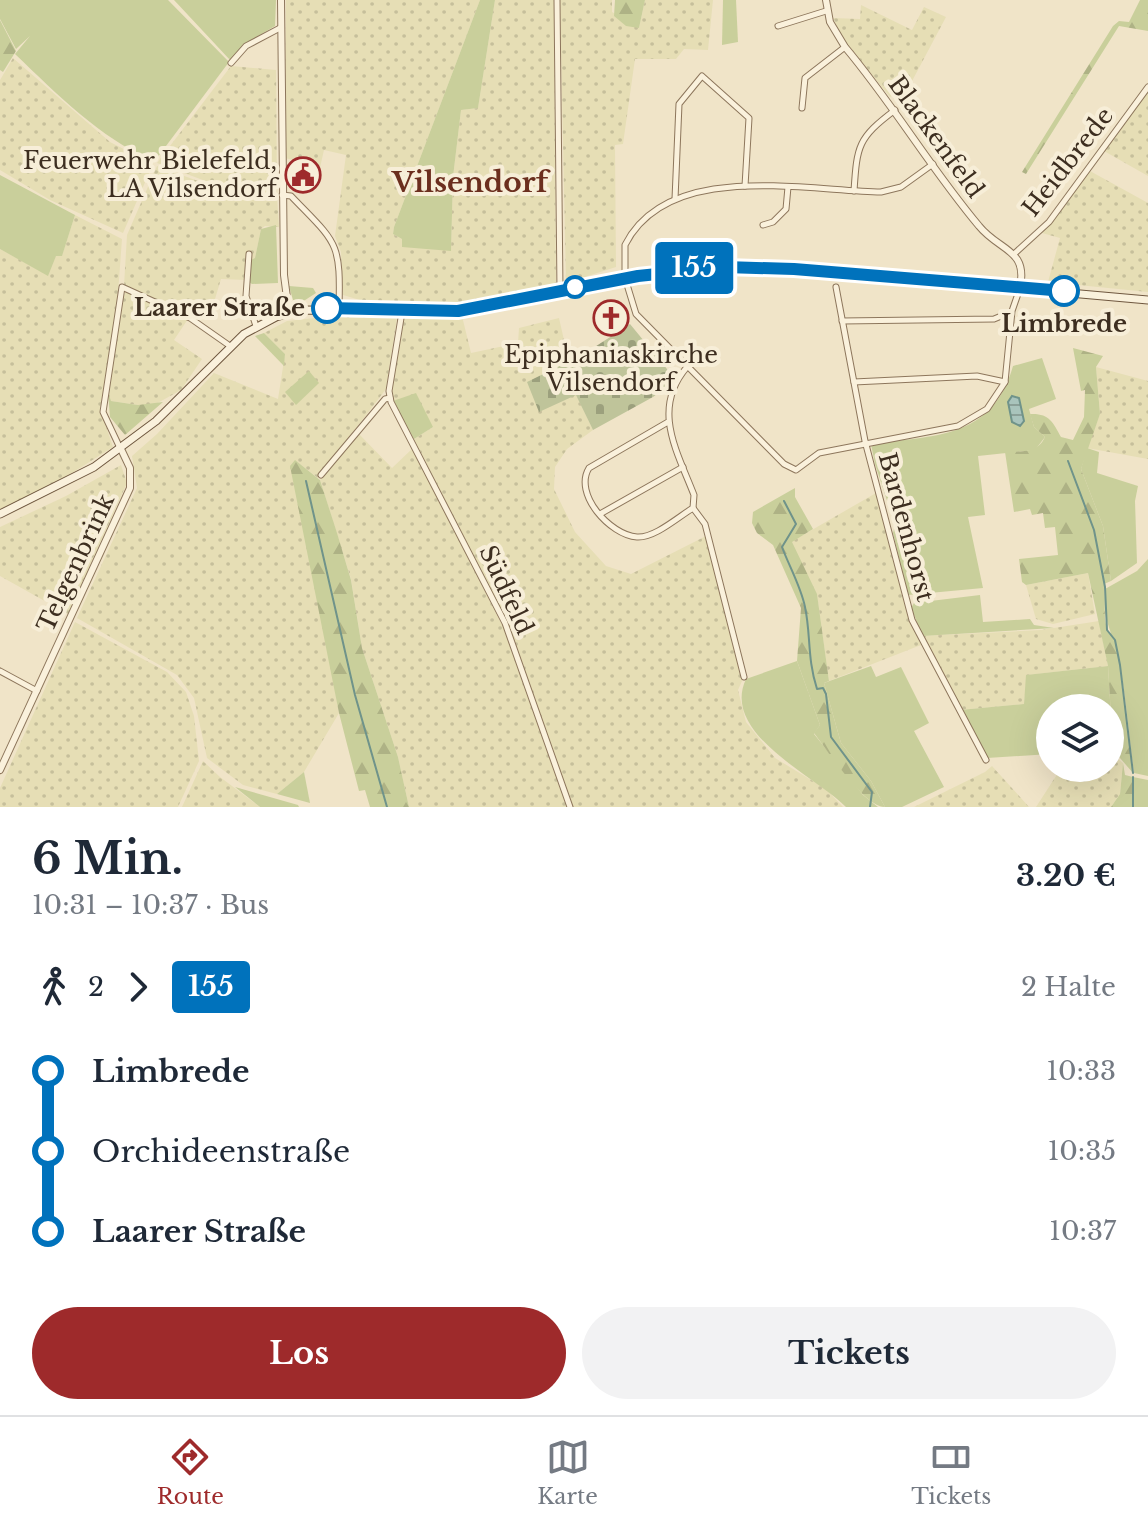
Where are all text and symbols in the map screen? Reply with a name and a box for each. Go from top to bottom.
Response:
street label: Blackenfeld [882,70,990,203]
street label: Heidbrede [1016,101,1119,222]
place label: Feuerwehr Bielefeld, LA Vilsendorf [23,146,280,203]
public building icon: Feuerwehr Bielefeld, LA Vilsendorf [284,156,322,194]
district label: Vilsendorf [391,165,551,200]
line badge: 155 [648,242,740,294]
text: 155 [671,250,717,285]
unlabelled marker [564,276,586,298]
marker: Limbrede [1049,276,1079,306]
place label: Laarer Straße [134,293,305,322]
marker: Laarer Straße [312,293,342,323]
church icon: Epiphaniaskirche Vilsendorf [592,299,630,337]
place label: Limbrede [1001,309,1127,338]
place label: Epiphaniaskirche Vilsendorf [504,340,718,397]
street label: Bardenhorst [873,449,940,605]
street label: Telgenbrink [31,489,120,637]
street label: Südfeld [473,541,540,639]
map controls [1036,694,1124,782]
button: layers [1036,694,1124,782]
text: 6 Min. [32,831,183,886]
text: 3.20 € [1016,857,1116,894]
text: 10:31 – 10:37 · Bus [32,889,269,921]
icon: walk [32,965,76,1009]
icon: forward [116,965,160,1009]
text: 155 [188,969,234,1004]
text: 2 [88,971,104,1003]
text: 2 Halte [1021,971,1116,1003]
text: Limbrede [92,1053,250,1090]
text: 10:33 [1046,1055,1116,1087]
text: Orchideenstraße [92,1133,350,1170]
text: 10:35 [1048,1135,1116,1167]
text: Laarer Straße [92,1213,306,1250]
text: 10:37 [1049,1215,1116,1247]
button: Los [32,1307,566,1399]
button: Tickets [582,1307,1116,1399]
tab: Route [157,1435,224,1510]
tab: Karte [537,1435,598,1510]
tab: Tickets [911,1435,991,1510]

